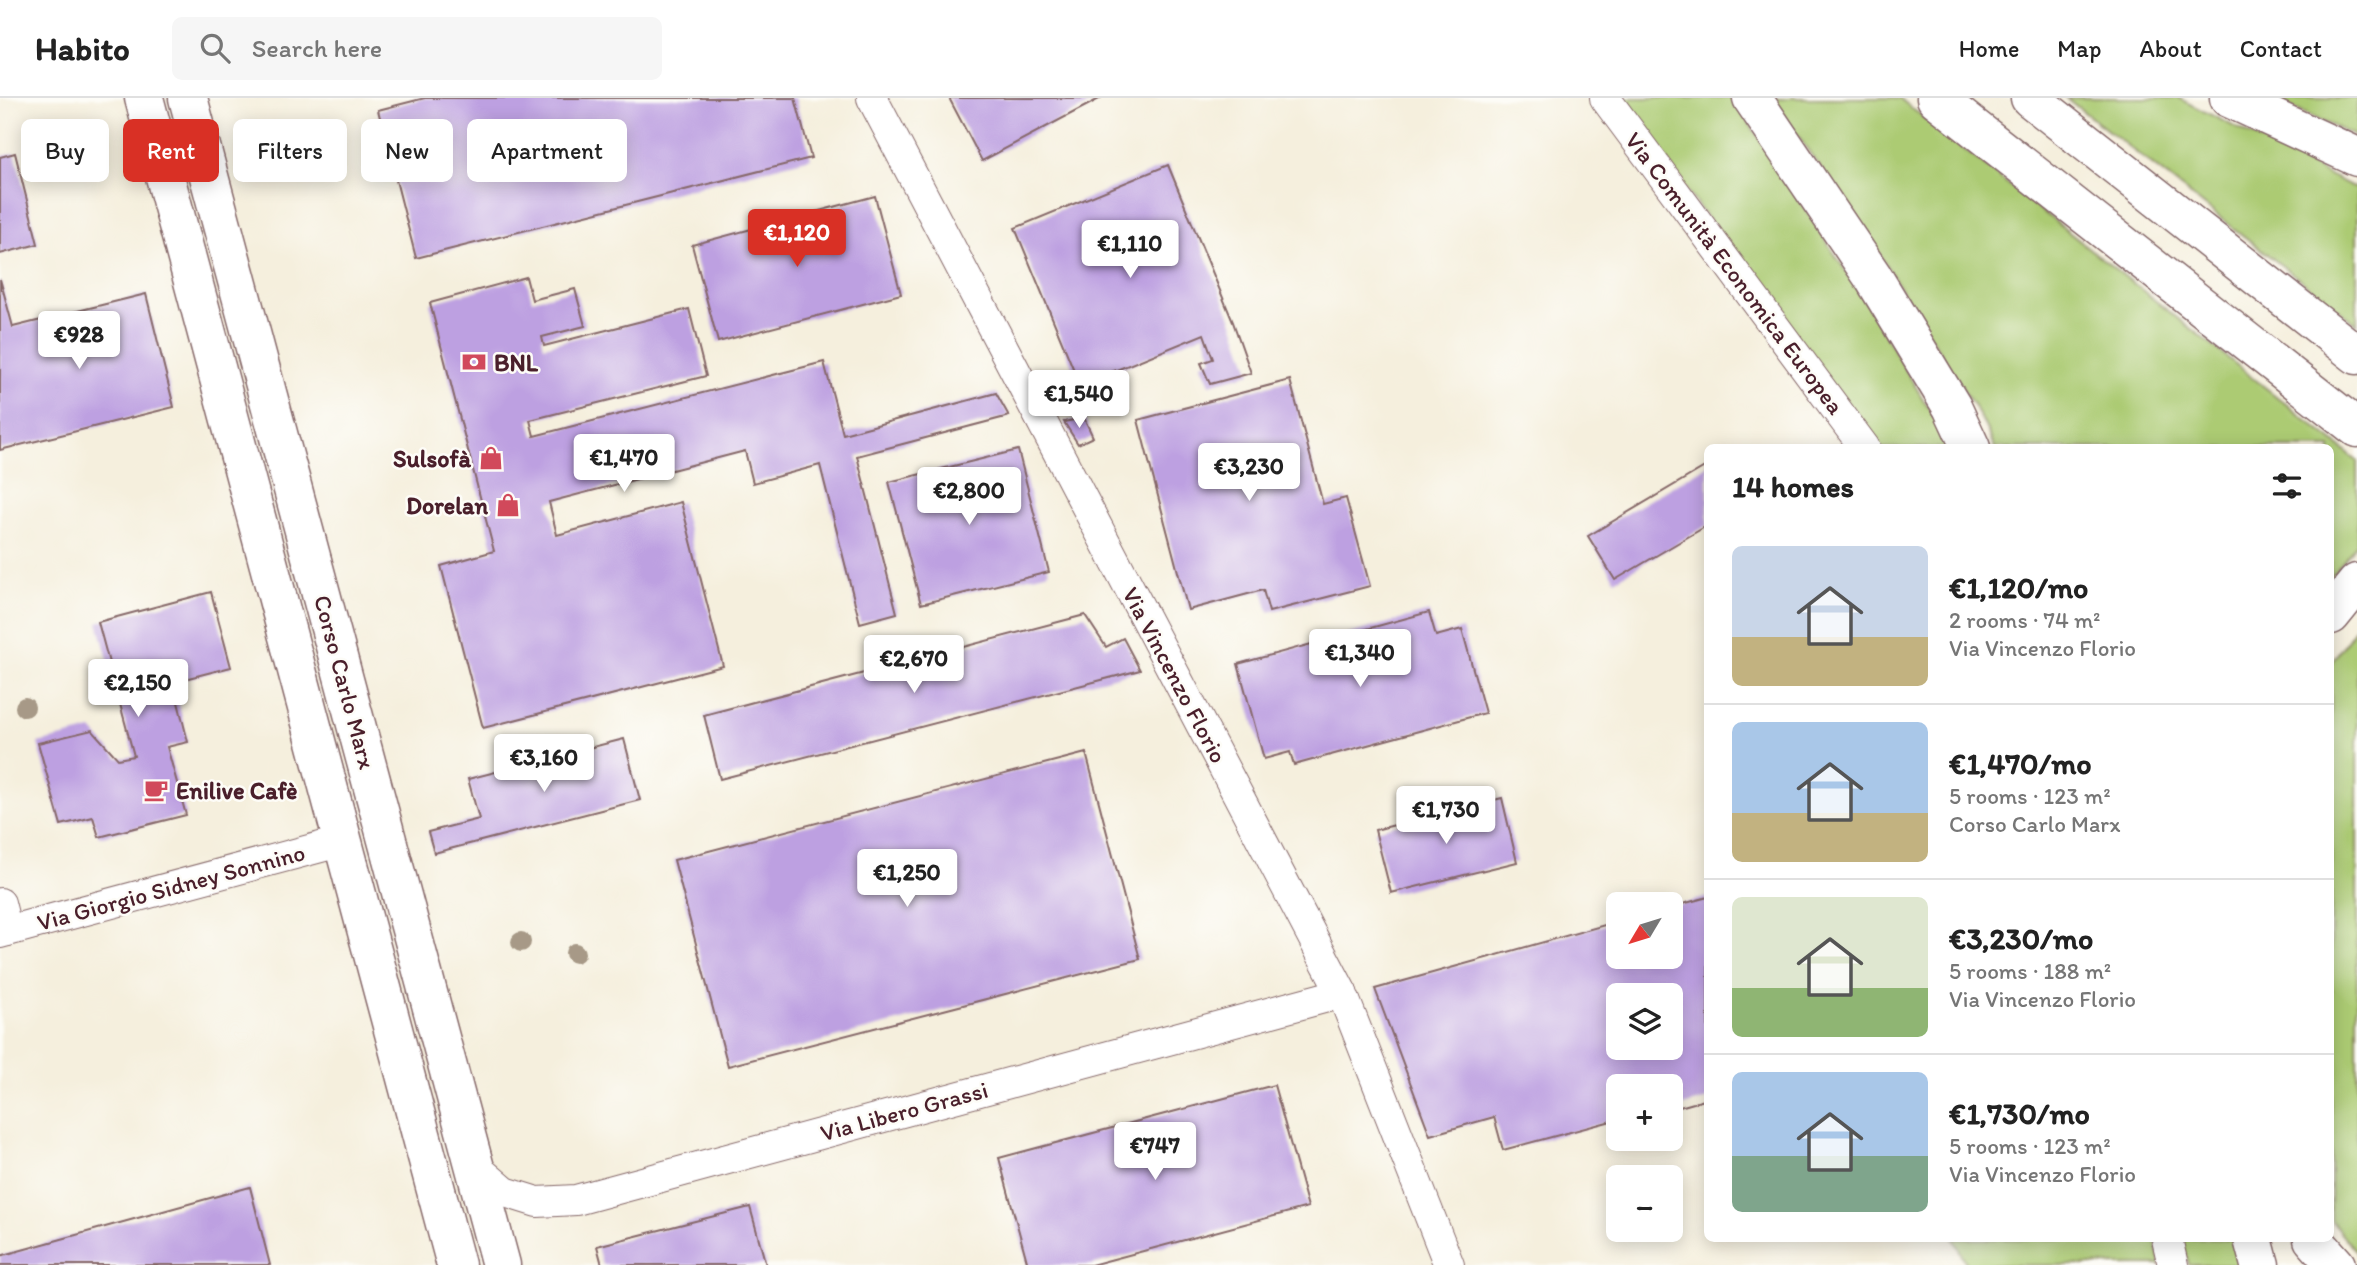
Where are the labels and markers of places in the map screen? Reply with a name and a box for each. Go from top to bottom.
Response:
pin: €1,120 [740,209,854,269]
pin: €1,110 [1073,220,1187,280]
pin: €928 [38,312,120,371]
bank icon: BNL [460,348,488,376]
place label: BNL [494,348,539,377]
pin: €1,540 [1022,370,1136,430]
pin: €1,470 [567,434,681,494]
place label: Sulsofà [393,444,471,473]
shop icon: Sulsofà [477,444,505,472]
pin: €3,230 [1192,444,1306,503]
pin: €2,800 [912,468,1026,527]
place label: Dorelan [406,491,488,520]
shop icon: Dorelan [494,491,522,519]
pin: €1,340 [1303,630,1417,689]
pin: €2,670 [857,636,971,695]
pin: €2,150 [81,660,195,719]
pin: €3,160 [487,734,601,794]
cafe icon: Enilive Cafè [142,776,170,804]
place label: Enilive Cafè [176,776,298,805]
pin: €1,730 [1389,786,1503,846]
pin: €1,250 [850,850,964,909]
pin: €747 [1114,1122,1196,1182]

